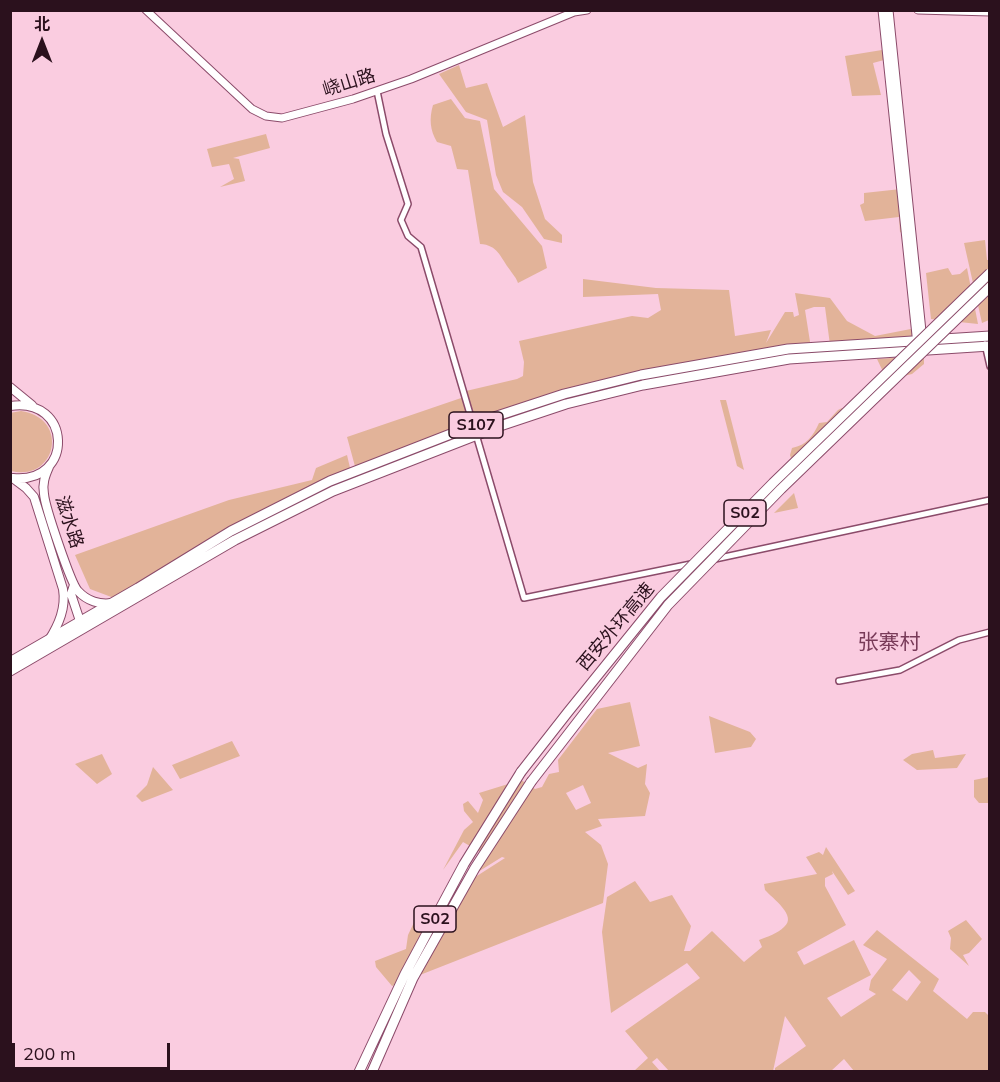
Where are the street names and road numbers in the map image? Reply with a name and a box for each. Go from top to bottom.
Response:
street label: 峣山路 [320,65,378,101]
road number: S107 [449,412,503,438]
street label: 滋水路 [50,493,88,551]
road number: S02 [724,500,766,526]
street label: 西安外环高速 [573,579,659,675]
road number: S02 [414,906,456,932]

